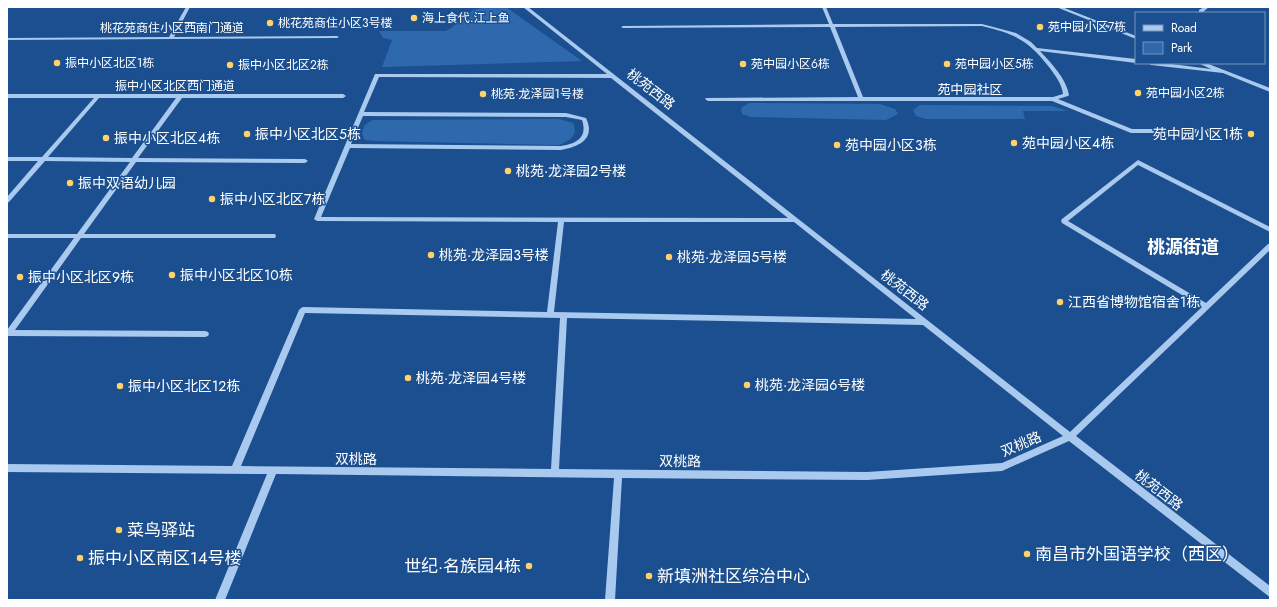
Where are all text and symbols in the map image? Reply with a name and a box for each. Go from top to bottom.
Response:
place label: 海上食代.江上鱼 [422,9,510,27]
legend [1135,12,1265,64]
marker: 海上食代.江上鱼 [409,13,419,23]
place label: 桃花苑商住小区3号楼 [278,14,393,32]
marker: 桃花苑商住小区3号楼 [265,18,275,28]
place label: 苑中园小区7栋 [1048,18,1126,36]
street label: 桃花苑商住小区西南门通道 [100,19,244,37]
text: Road [1171,19,1197,37]
marker: 苑中园小区7栋 [1035,22,1045,32]
text: Park [1171,39,1193,57]
place label: 振中小区北区1栋 [65,54,154,72]
place label: 苑中园小区6栋 [751,55,830,73]
place label: 苑中园小区5栋 [955,55,1034,73]
place label: 振中小区北区2栋 [238,56,329,74]
marker: 振中小区北区1栋 [52,58,62,68]
marker: 苑中园小区6栋 [738,59,748,69]
marker: 苑中园小区5栋 [942,59,952,69]
marker: 振中小区北区2栋 [225,60,235,70]
street label: 桃苑西路 [623,64,679,114]
street label: 振中小区北区西门通道 [115,77,235,95]
district label: 苑中园社区 [937,80,1003,99]
place label: 苑中园小区2栋 [1146,84,1225,102]
place label: 桃苑·龙泽园1号楼 [491,85,584,103]
marker: 苑中园小区2栋 [1133,88,1143,98]
marker: 桃苑·龙泽园1号楼 [478,89,488,99]
place label: 振中小区北区5栋 [255,124,361,144]
place label: 苑中园小区1栋 [1153,124,1243,144]
place label: 振中小区北区4栋 [114,128,220,148]
marker: 振中小区北区5栋 [242,129,252,139]
marker: 苑中园小区1栋 [1246,129,1256,139]
marker: 振中小区北区4栋 [101,133,111,143]
place label: 苑中园小区4栋 [1022,133,1114,153]
place label: 苑中园小区3栋 [845,135,937,155]
marker: 苑中园小区4栋 [1009,138,1019,148]
marker: 苑中园小区3栋 [832,140,842,150]
place label: 桃苑·龙泽园2号楼 [516,161,626,181]
marker: 桃苑·龙泽园2号楼 [503,166,513,176]
place label: 振中双语幼儿园 [78,173,176,193]
marker: 振中双语幼儿园 [65,178,75,188]
place label: 振中小区北区7栋 [220,189,325,209]
marker: 振中小区北区7栋 [207,194,217,204]
district label: 桃源街道 [1147,234,1219,260]
place label: 桃苑·龙泽园3号楼 [439,245,549,265]
place label: 桃苑·龙泽园5号楼 [677,247,787,267]
marker: 桃苑·龙泽园3号楼 [426,250,436,260]
marker: 桃苑·龙泽园5号楼 [664,252,674,262]
place label: 振中小区北区10栋 [180,265,293,285]
street label: 桃苑西路 [877,265,933,315]
place label: 振中小区北区9栋 [28,267,134,287]
marker: 振中小区北区10栋 [167,270,177,280]
marker: 振中小区北区9栋 [15,272,25,282]
place label: 江西省博物馆宿舍1栋 [1068,292,1200,312]
marker: 江西省博物馆宿舍1栋 [1055,297,1065,307]
place label: 桃苑·龙泽园4号楼 [416,368,526,388]
marker: 桃苑·龙泽园4号楼 [403,373,413,383]
place label: 桃苑·龙泽园6号楼 [755,375,865,395]
place label: 振中小区北区12栋 [128,376,240,396]
marker: 桃苑·龙泽园6号楼 [742,380,752,390]
marker: 振中小区北区12栋 [115,381,125,391]
street label: 双桃路 [998,427,1044,461]
street label: 双桃路 [335,449,377,469]
street label: 双桃路 [659,451,701,471]
street label: 桃苑西路 [1131,465,1187,515]
place label: 菜鸟驿站 [127,518,195,542]
marker: 菜鸟驿站 [114,525,124,535]
place label: 南昌市外国语学校（西区） [1035,542,1239,566]
place label: 振中小区南区14号楼 [88,546,242,570]
marker: 南昌市外国语学校（西区） [1022,549,1032,559]
marker: 振中小区南区14号楼 [75,553,85,563]
place label: 世纪·名族园4栋 [404,554,521,578]
marker: 世纪·名族园4栋 [524,561,534,571]
place label: 新填洲社区综治中心 [657,564,810,588]
marker: 新填洲社区综治中心 [644,571,654,581]

